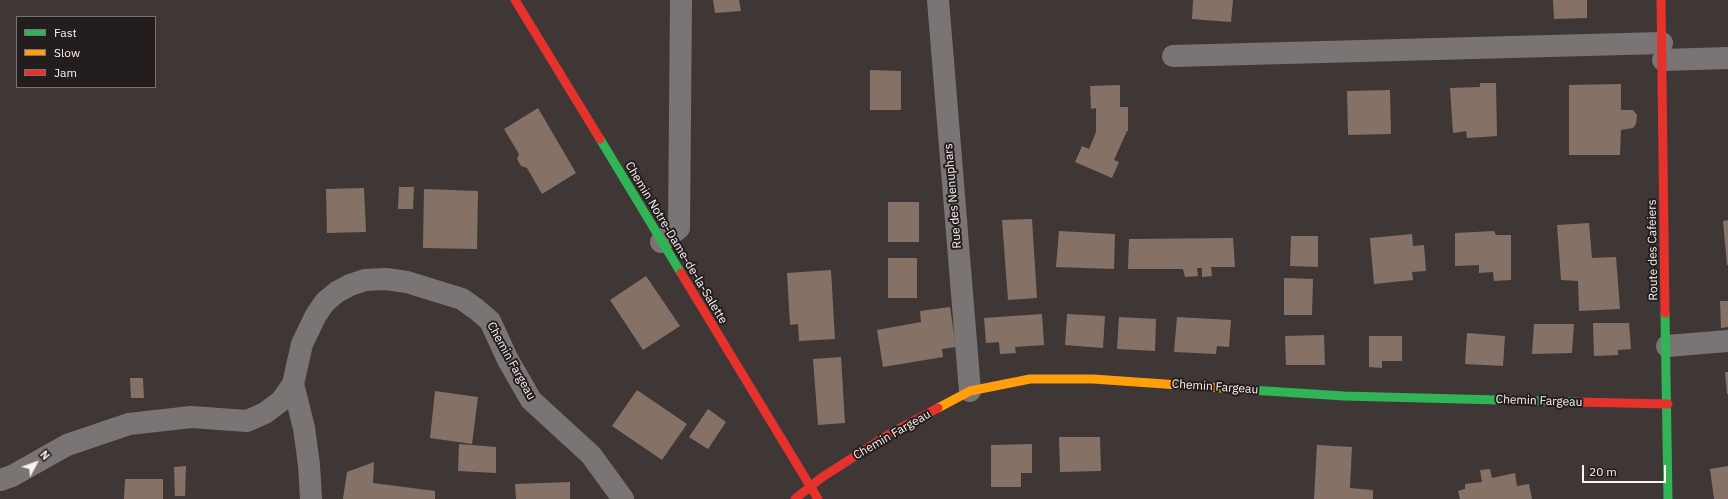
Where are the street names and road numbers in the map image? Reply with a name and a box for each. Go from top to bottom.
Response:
street label: Rue des Nenuphars [941,143,965,249]
street label: Chemin Notre-Dame-de-la-Salette [622,159,730,327]
street label: Route des Cafeiers [1645,199,1661,301]
street label: Chemin Fargeau [484,320,538,402]
street label: Chemin Fargeau [1171,377,1259,397]
street label: Chemin Fargeau [1495,392,1583,410]
street label: Chemin Fargeau [851,407,933,463]

